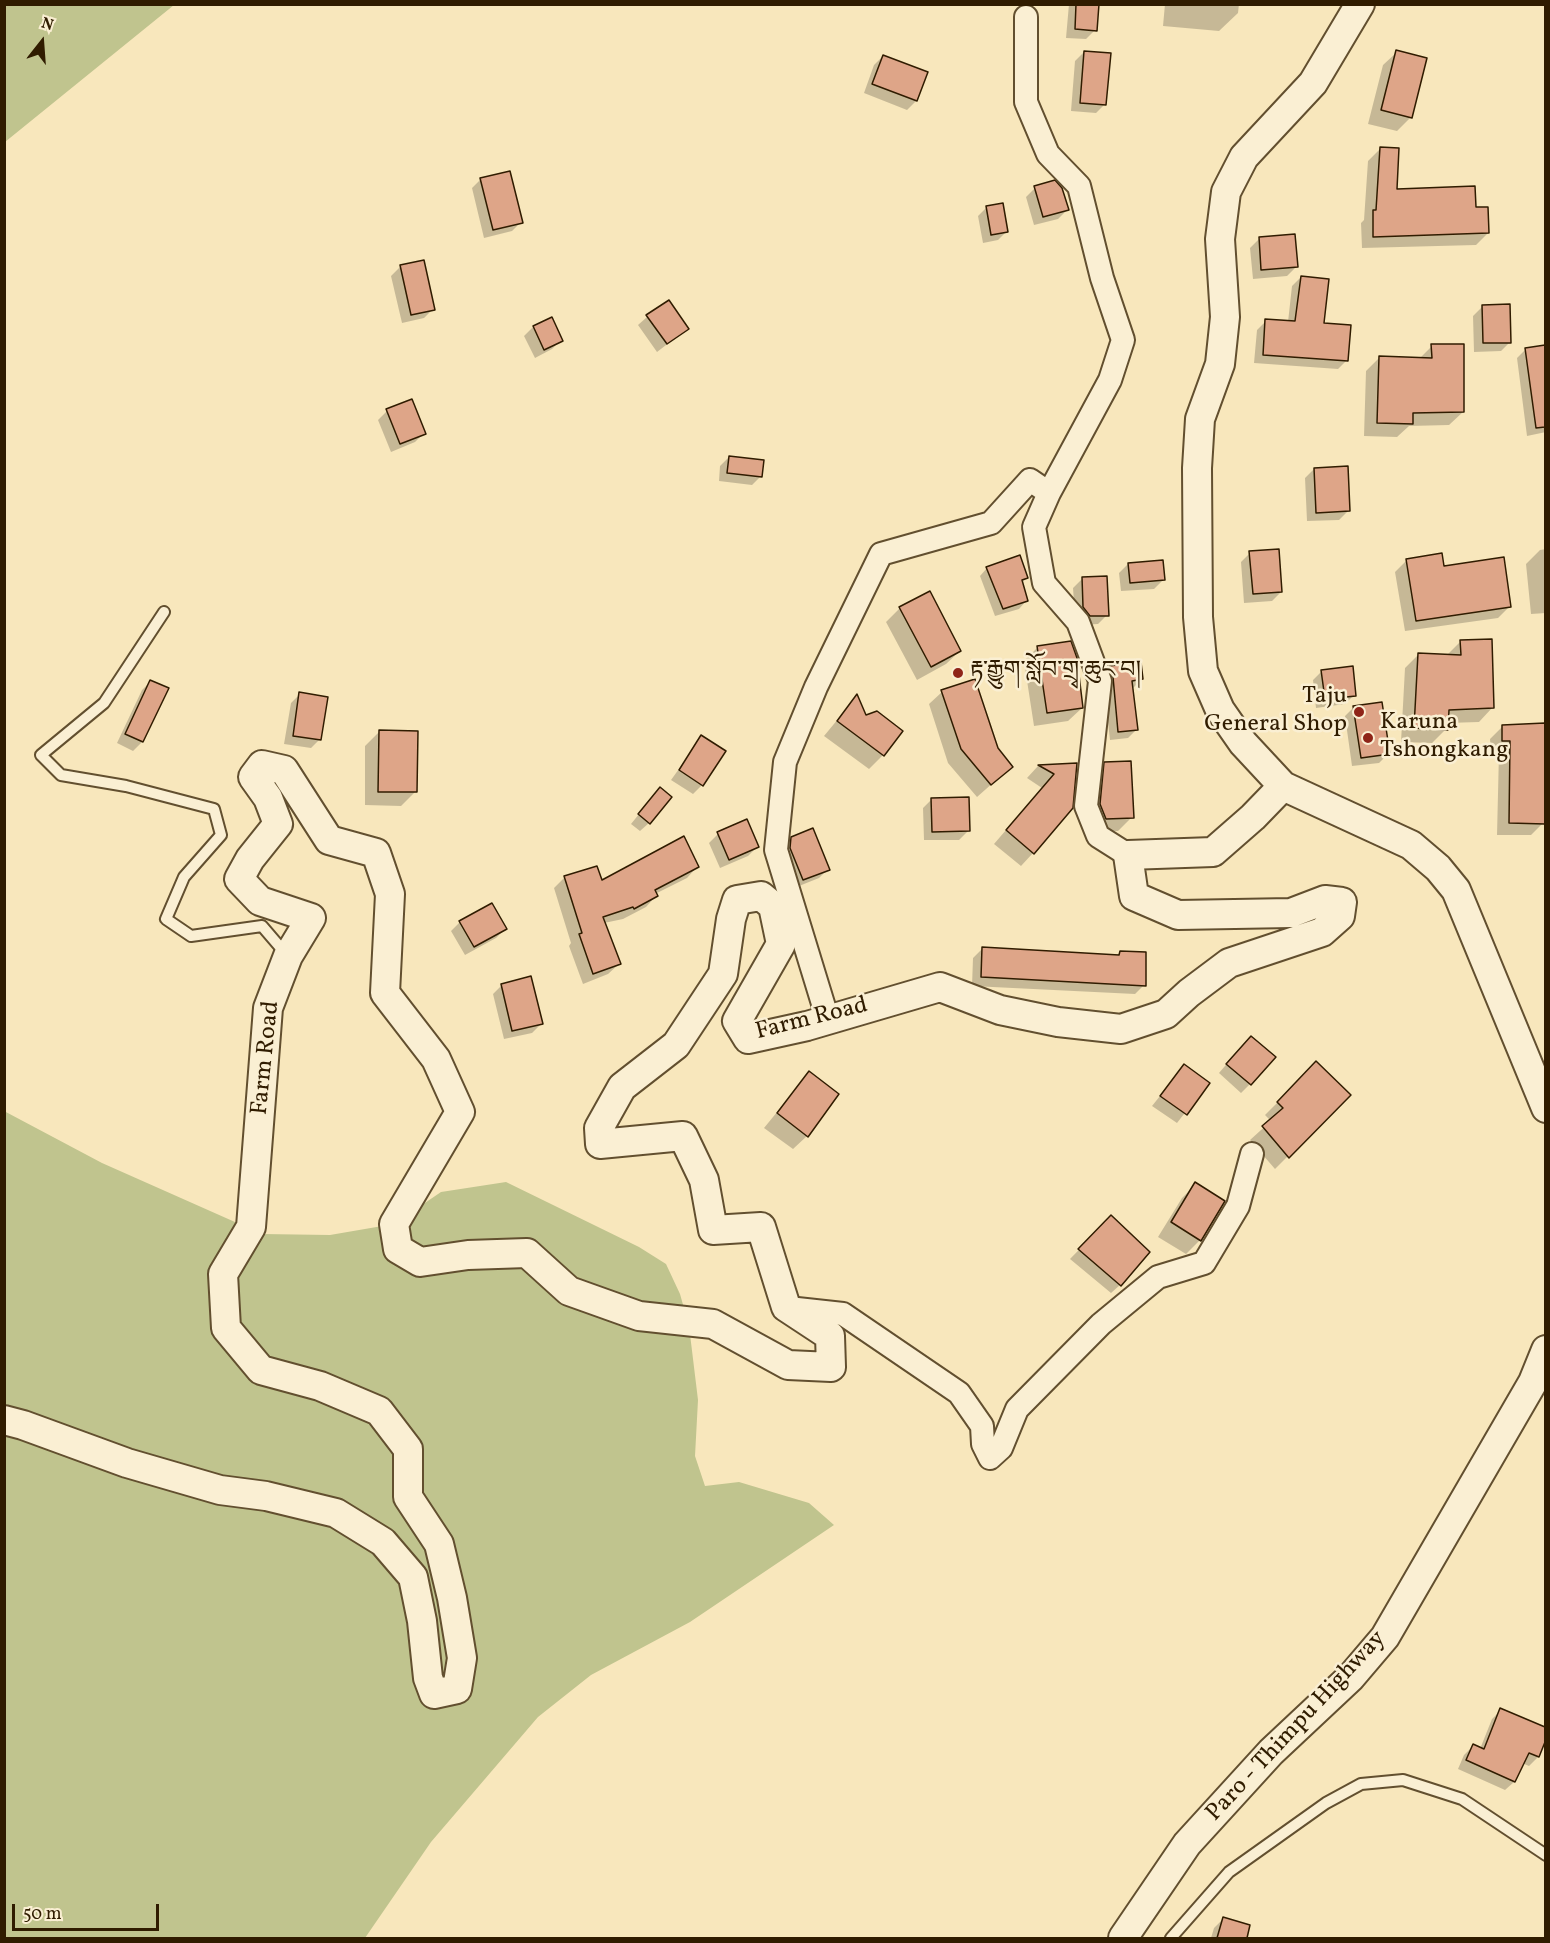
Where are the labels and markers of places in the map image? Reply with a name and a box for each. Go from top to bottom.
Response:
place label: རྟ་རྒྱུག་སློབ་གྲྭ་ཆུང་བ། [970,659,1141,687]
marker: རྟ་རྒྱུག་སློབ་གྲྭ་ཆུང་བ། [951,666,965,680]
place label: Taju General Shop [1204,684,1347,740]
marker: Taju General Shop [1352,705,1366,719]
place label: Karuna Tshongkang [1380,710,1508,766]
marker: Karuna Tshongkang [1361,731,1375,745]

